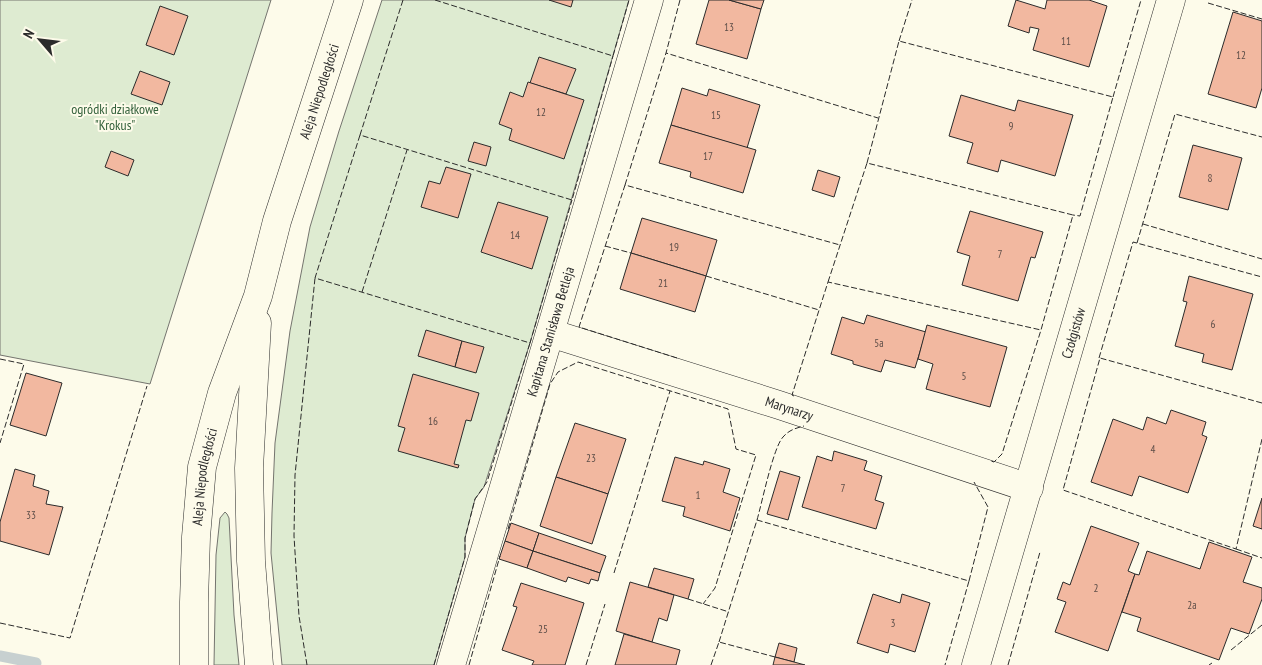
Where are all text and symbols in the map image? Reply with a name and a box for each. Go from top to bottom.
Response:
north arrow [15,15,65,65]
house number: 13 [724,20,734,34]
text: N [19,26,38,41]
house number: 11 [1061,34,1071,48]
street label: Aleja Niepodległości [295,42,343,141]
house number: 12 [1236,48,1246,62]
park label: ogródki działkowe "Krokus" [71,100,159,134]
house number: 12 [536,105,546,119]
house number: 15 [711,108,721,122]
house number: 9 [1009,119,1014,133]
house number: 17 [703,149,713,163]
house number: 8 [1208,171,1213,185]
house number: 14 [510,228,520,242]
house number: 19 [669,240,679,254]
house number: 7 [998,247,1003,261]
street label: Kapitana Stanisława Betleja [522,264,578,399]
house number: 21 [658,276,668,290]
street label: Czołgistów [1057,305,1090,361]
house number: 6 [1211,317,1216,331]
house number: 5a [874,336,884,350]
house number: 5 [962,369,967,383]
street label: Marynarzy [763,392,816,425]
house number: 16 [428,414,438,428]
street label: Aleja Niepodległości [188,426,221,526]
house number: 4 [1151,442,1156,456]
house number: 23 [586,451,596,465]
house number: 7 [841,481,846,495]
house number: 1 [696,488,701,502]
house number: 33 [26,508,36,522]
house number: 2 [1094,581,1099,595]
house number: 2a [1187,598,1197,612]
house number: 3 [891,616,896,630]
house number: 25 [538,622,548,636]

